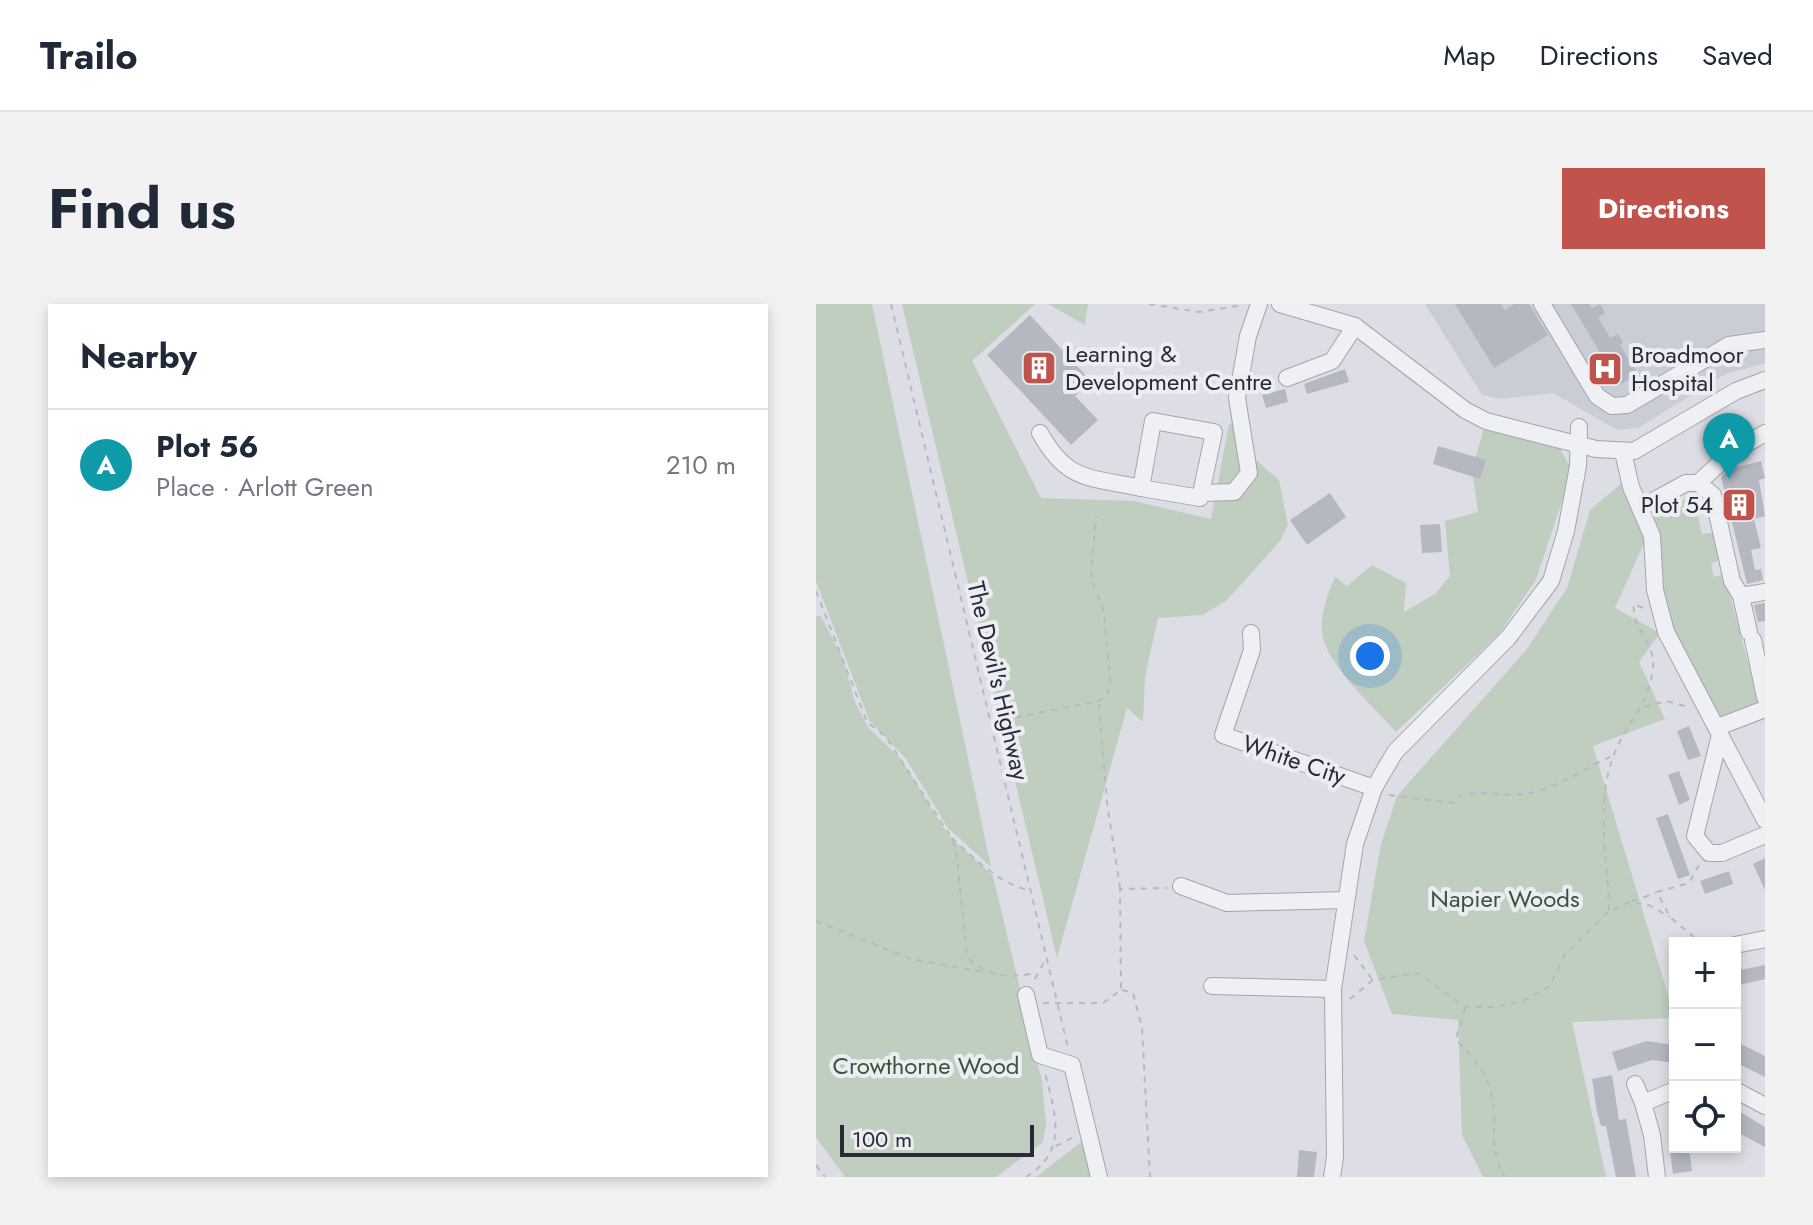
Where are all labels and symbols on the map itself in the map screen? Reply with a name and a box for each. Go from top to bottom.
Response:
place label: Learning & Development Centre [1065,336,1272,399]
place label: Broadmoor Hospital [1631,337,1745,400]
building icon: Learning & Development Centre [1020,349,1058,387]
hospital icon: Broadmoor Hospital [1586,350,1624,388]
pin: A [1703,413,1755,479]
building icon: Plot 54 [1720,486,1758,524]
place label: Plot 54 [1641,487,1713,522]
street label: The Devil's Highway [959,578,1038,784]
your location [1350,636,1390,676]
street label: White City [1238,726,1351,794]
park label: Napier Woods [1430,881,1580,916]
park label: Crowthorne Wood [833,1048,1019,1083]
scale bar [840,1121,1034,1157]

